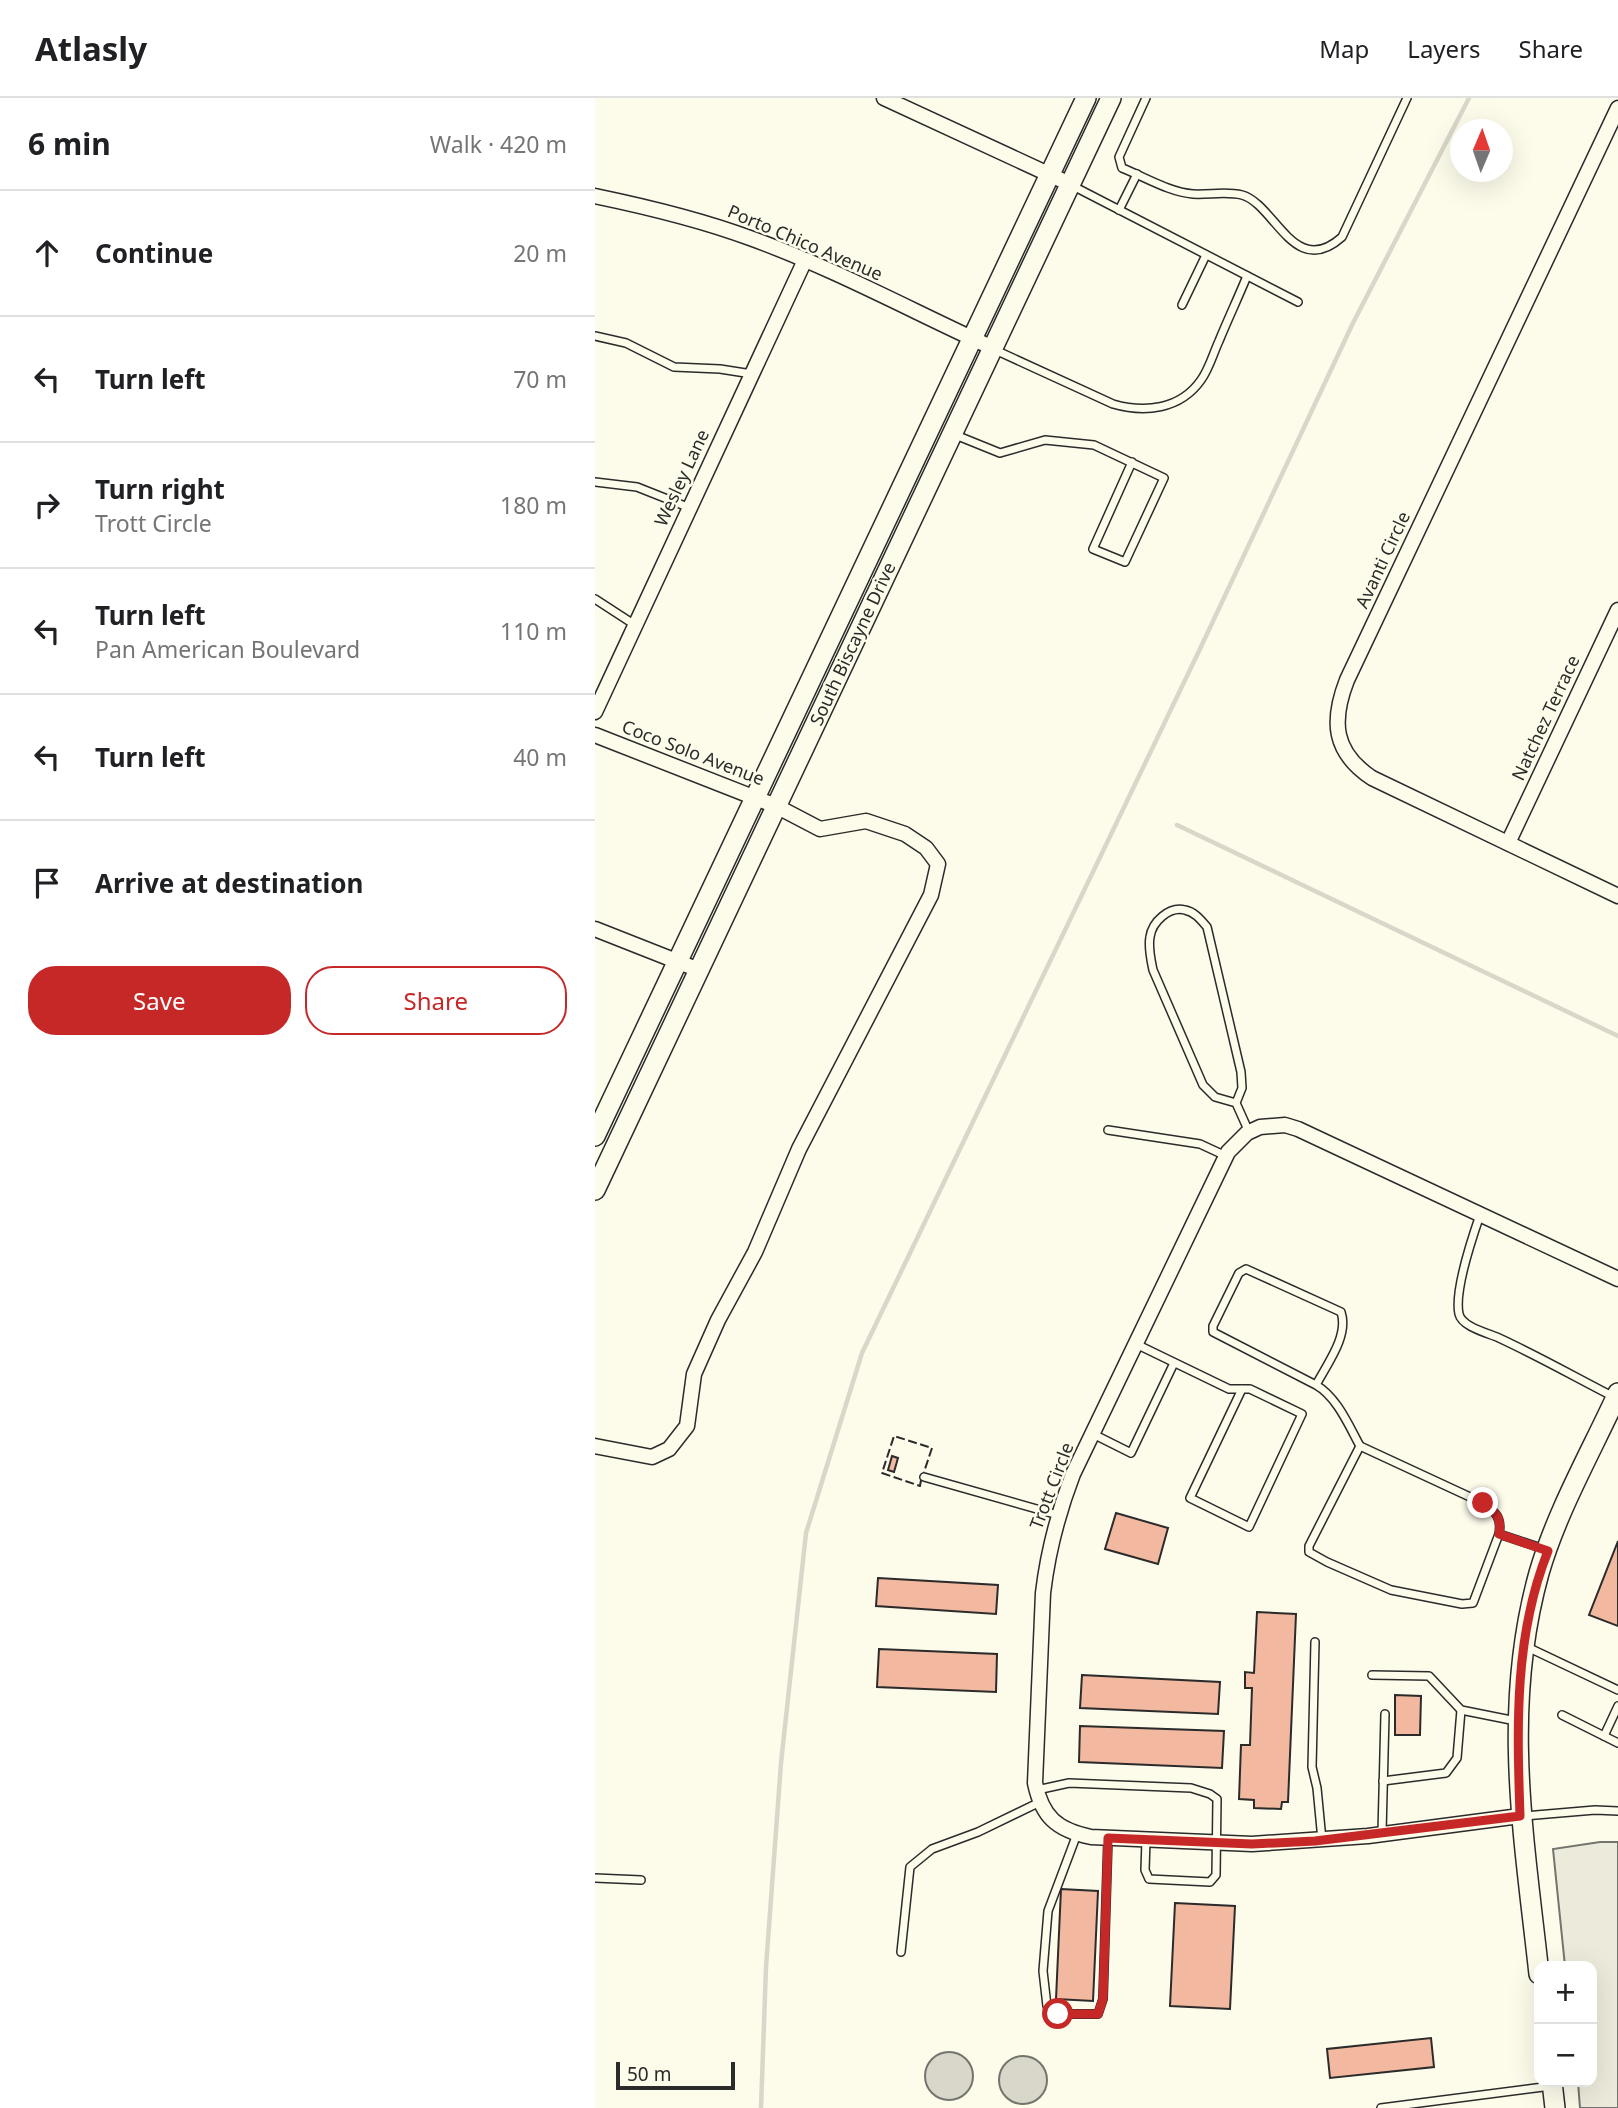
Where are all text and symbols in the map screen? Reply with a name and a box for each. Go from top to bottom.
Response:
text: Atlasly [35,26,147,71]
text: Map [1319,32,1369,65]
text: Layers [1407,32,1481,65]
text: Share [1519,32,1583,65]
north arrow [1450,119,1513,182]
text: 6 min [28,123,111,164]
text: Walk · 420 m [430,128,567,160]
street label: Porto Chico Avenue [724,199,886,286]
icon: ahead [28,234,66,272]
text: Continue [95,235,213,271]
text: 20 m [513,237,567,269]
icon: left [28,360,66,398]
text: Turn left [95,361,206,397]
text: 70 m [513,363,567,395]
street label: Wesley Lane [648,425,714,530]
text: Turn right [95,471,225,507]
icon: right [28,486,66,524]
text: 180 m [500,489,567,521]
text: Trott Circle [95,507,212,539]
street label: Avanti Circle [1349,507,1415,612]
street label: South Biscayne Drive [804,558,900,729]
text: Turn left [95,597,206,633]
icon: left [28,612,66,650]
text: 110 m [500,615,567,647]
text: Pan American Boulevard [95,633,360,665]
street label: Natchez Terrace [1506,651,1585,784]
street label: Coco Solo Avenue [619,714,768,790]
icon: left [28,738,66,776]
text: Turn left [95,739,206,775]
text: 40 m [513,741,567,773]
icon: arrive [28,864,66,902]
text: Arrive at destination [95,865,364,901]
button: Save [28,966,291,1035]
button: Share [305,966,567,1035]
street label: Trott Circle [1024,1439,1079,1533]
route end [1467,1487,1498,1518]
map controls [1534,1961,1597,2087]
button: + [1534,1961,1597,2024]
route start [1042,1998,1073,2029]
button: − [1534,2024,1597,2087]
scale bar [616,2059,735,2091]
text: 50 m [627,2061,671,2087]

